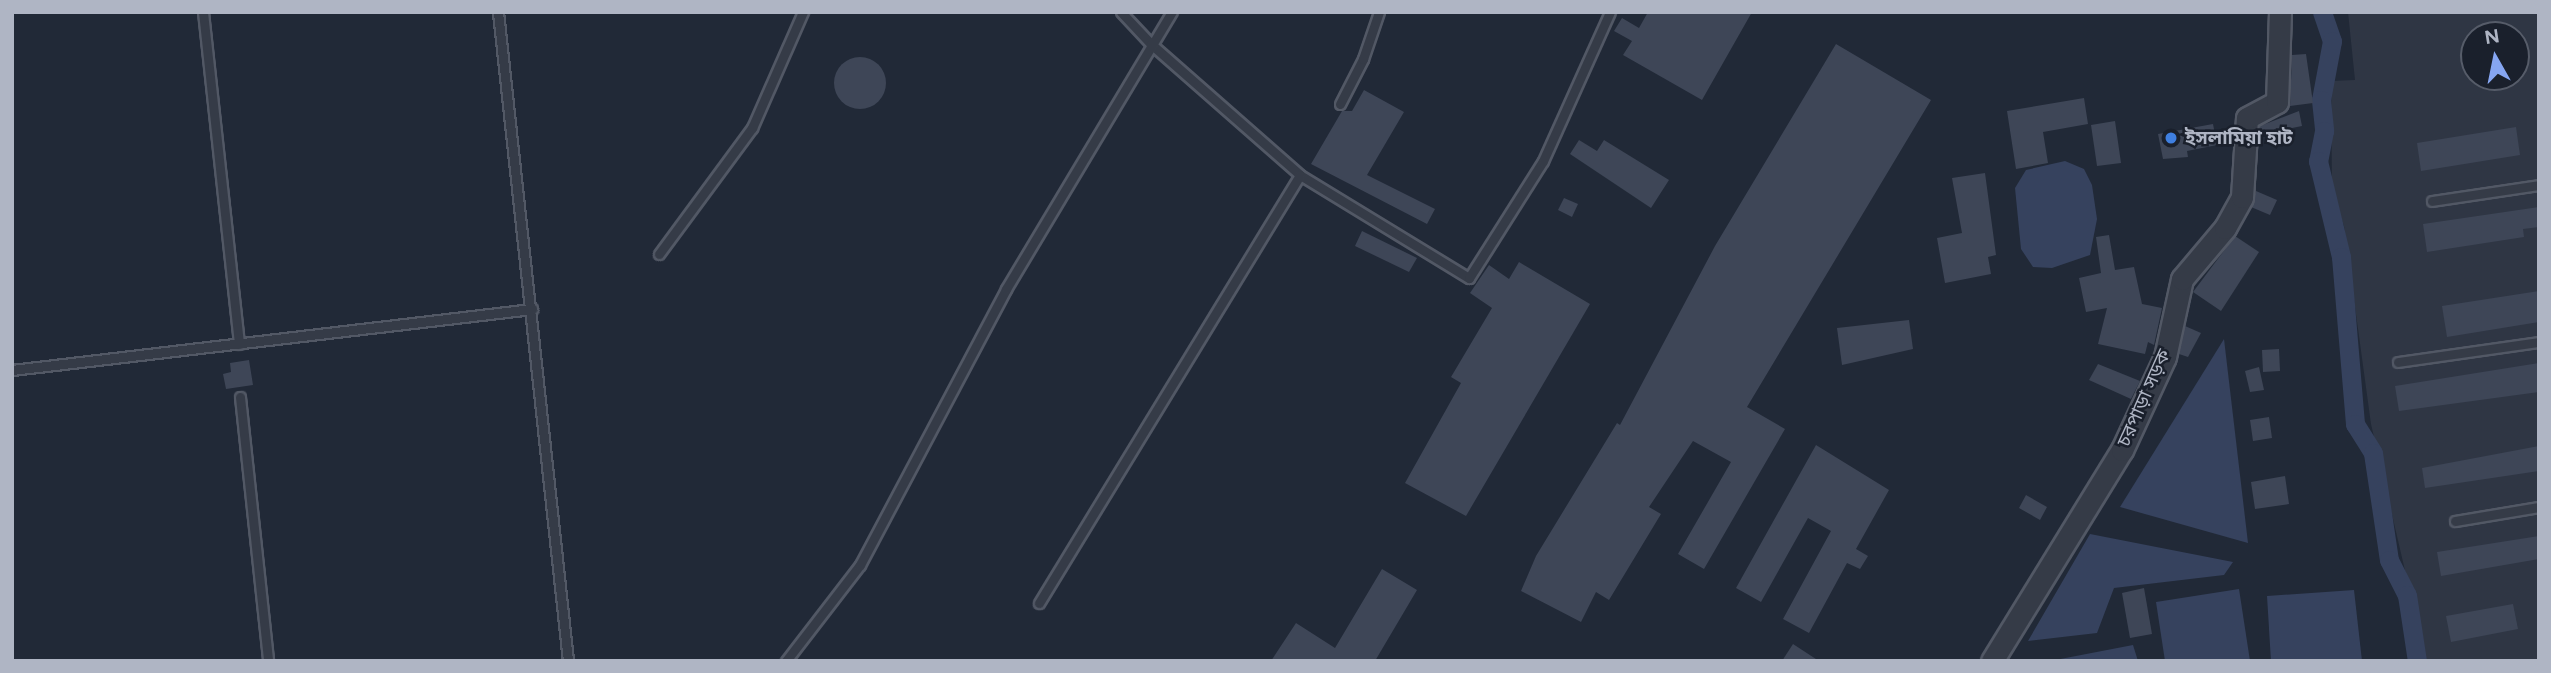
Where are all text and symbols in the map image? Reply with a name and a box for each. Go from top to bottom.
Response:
north arrow [2460,21,2530,91]
text: N [2483,24,2501,49]
place label: ইসলামিয়া হাট [2185,127,2293,149]
marker: ইসলামিয়া হাট [2163,130,2179,146]
street label: চরপাড়া সড়ক [2112,346,2176,450]

